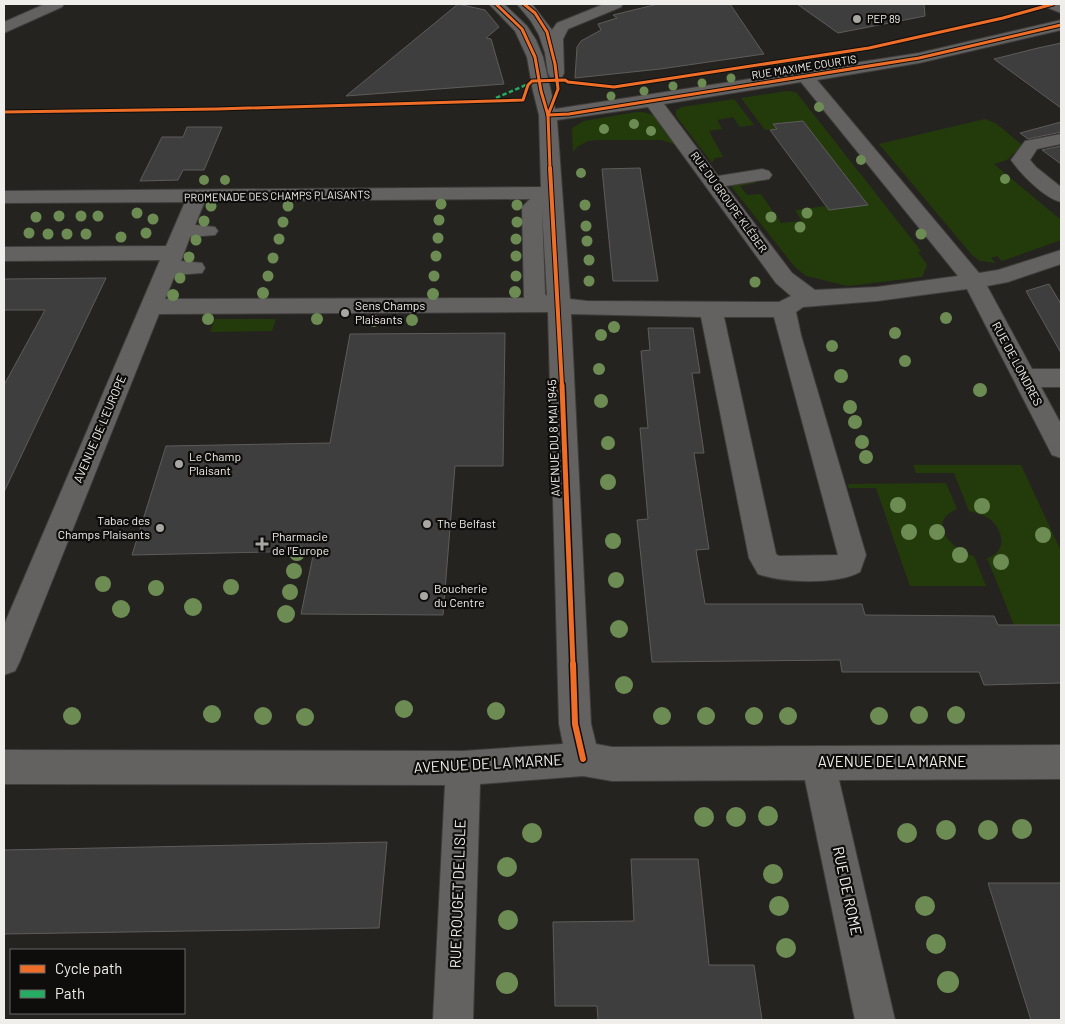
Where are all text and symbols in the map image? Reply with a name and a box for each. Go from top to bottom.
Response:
place label: PEP 89 [867,12,901,25]
marker: PEP 89 [851,13,863,25]
street label: RUE MAXIME COURTIS [750,52,857,81]
street label: RUE DU GROUPE KLÉBER [688,149,771,255]
street label: PROMENADE DES CHAMPS PLAISANTS [184,187,370,204]
place label: Sens Champs Plaisants [355,298,425,326]
marker: Sens Champs Plaisants [339,307,351,319]
street label: RUE DE LONDRES [990,319,1046,408]
street label: AVENUE DE L'EUROPE [70,373,128,485]
street label: AVENUE DU 8 MAI 1945 [544,379,562,497]
place label: Le Champ Plaisant [189,449,241,477]
marker: Le Champ Plaisant [173,458,185,470]
place label: Tabac des Champs Plaisants [58,513,150,541]
place label: The Belfast [437,516,496,530]
marker: The Belfast [421,518,433,530]
marker: Tabac des Champs Plaisants [154,522,166,534]
place label: Pharmacie de l'Europe [272,529,329,557]
marker: Pharmacie de l'Europe [256,538,268,550]
place label: Boucherie du Centre [434,581,487,609]
marker: Boucherie du Centre [418,590,430,602]
street label: AVENUE DE LA MARNE [413,750,563,776]
street label: AVENUE DE LA MARNE [818,752,966,770]
street label: RUE ROUGET DE LISLE [445,819,469,969]
street label: RUE DE ROME [830,845,866,937]
legend [10,949,185,1014]
text: Cycle path [55,959,122,977]
text: Path [55,984,85,1002]

